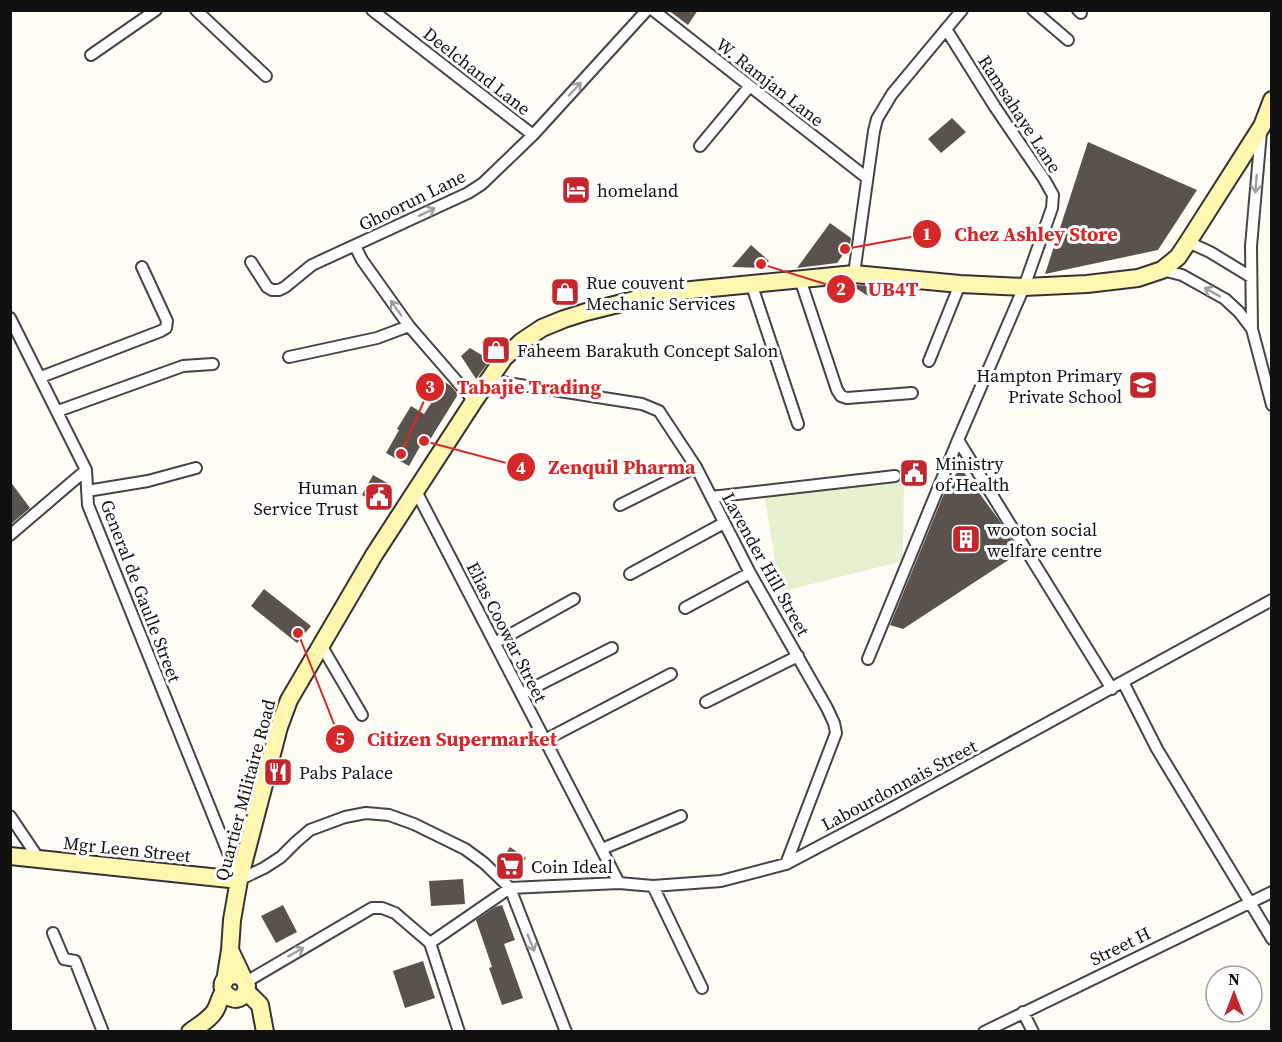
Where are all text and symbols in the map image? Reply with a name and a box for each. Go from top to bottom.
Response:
street label: Deelchand Lane [418,21,536,121]
street label: W. Ramjan Lane [711,32,829,132]
street label: Ramsahaye Lane [973,50,1067,178]
one-way arrow [568,81,582,96]
street label: Ghoorun Lane [354,163,470,237]
hotel icon: homeland [560,174,592,206]
one-way arrow [1250,174,1261,194]
place label: homeland [597,178,678,203]
one-way arrow [417,206,436,217]
callout: Chez Ashley Store [912,215,1130,253]
text: Chez Ashley Store [954,220,1118,248]
text: 1 [922,221,932,246]
place label: Rue couvent Mechanic Services [586,270,735,316]
callout: UB4T [826,270,931,308]
text: UB4T [868,275,919,303]
shop icon: Rue couvent Mechanic Services [549,276,581,308]
text: 2 [836,276,846,301]
one-way arrow [1204,286,1221,298]
one-way arrow [390,300,402,316]
shop icon: Faheem Barakuth Concept Salon [480,334,512,366]
place label: Faheem Barakuth Concept Salon [517,338,779,363]
place label: Hampton Primary Private School [976,363,1123,409]
callout: Tabajie Trading [415,368,613,406]
school or university icon: Hampton Primary Private School [1127,369,1159,401]
text: Tabajie Trading [457,373,601,401]
text: 3 [425,374,435,399]
callout: Zenquil Pharma [506,448,708,486]
place label: Ministry of Health [935,451,1010,497]
text: Zenquil Pharma [548,453,696,481]
text: 4 [516,455,526,480]
public building icon: Ministry of Health [898,457,930,489]
place label: Human Service Trust [253,475,358,521]
public building icon: Human Service Trust [363,481,395,513]
street label: Lavender Hill Street [716,488,816,640]
street label: General de Gaulle Street [95,496,187,686]
place label: wooton social welfare centre [987,517,1102,563]
building icon: wooton social welfare centre [950,523,982,555]
street label: Elias Coowar Street [461,557,553,707]
street label: Quartier Militaire Road [209,697,281,883]
callout: Citizen Supermarket [325,720,568,758]
text: Citizen Supermarket [367,725,558,753]
text: 5 [335,726,345,751]
street label: Labourdonnais Street [817,733,981,837]
restaurant icon: Pabs Palace [262,756,294,788]
place label: Pabs Palace [299,760,393,785]
street label: Mgr Leen Street [62,830,192,868]
supermarket icon: Coin Ideal [494,850,526,882]
place label: Coin Ideal [531,854,613,879]
street label: Street H [1085,921,1155,971]
one-way arrow [526,933,537,952]
one-way arrow [287,946,304,958]
north arrow [1204,964,1264,1024]
text: N [1228,968,1240,990]

